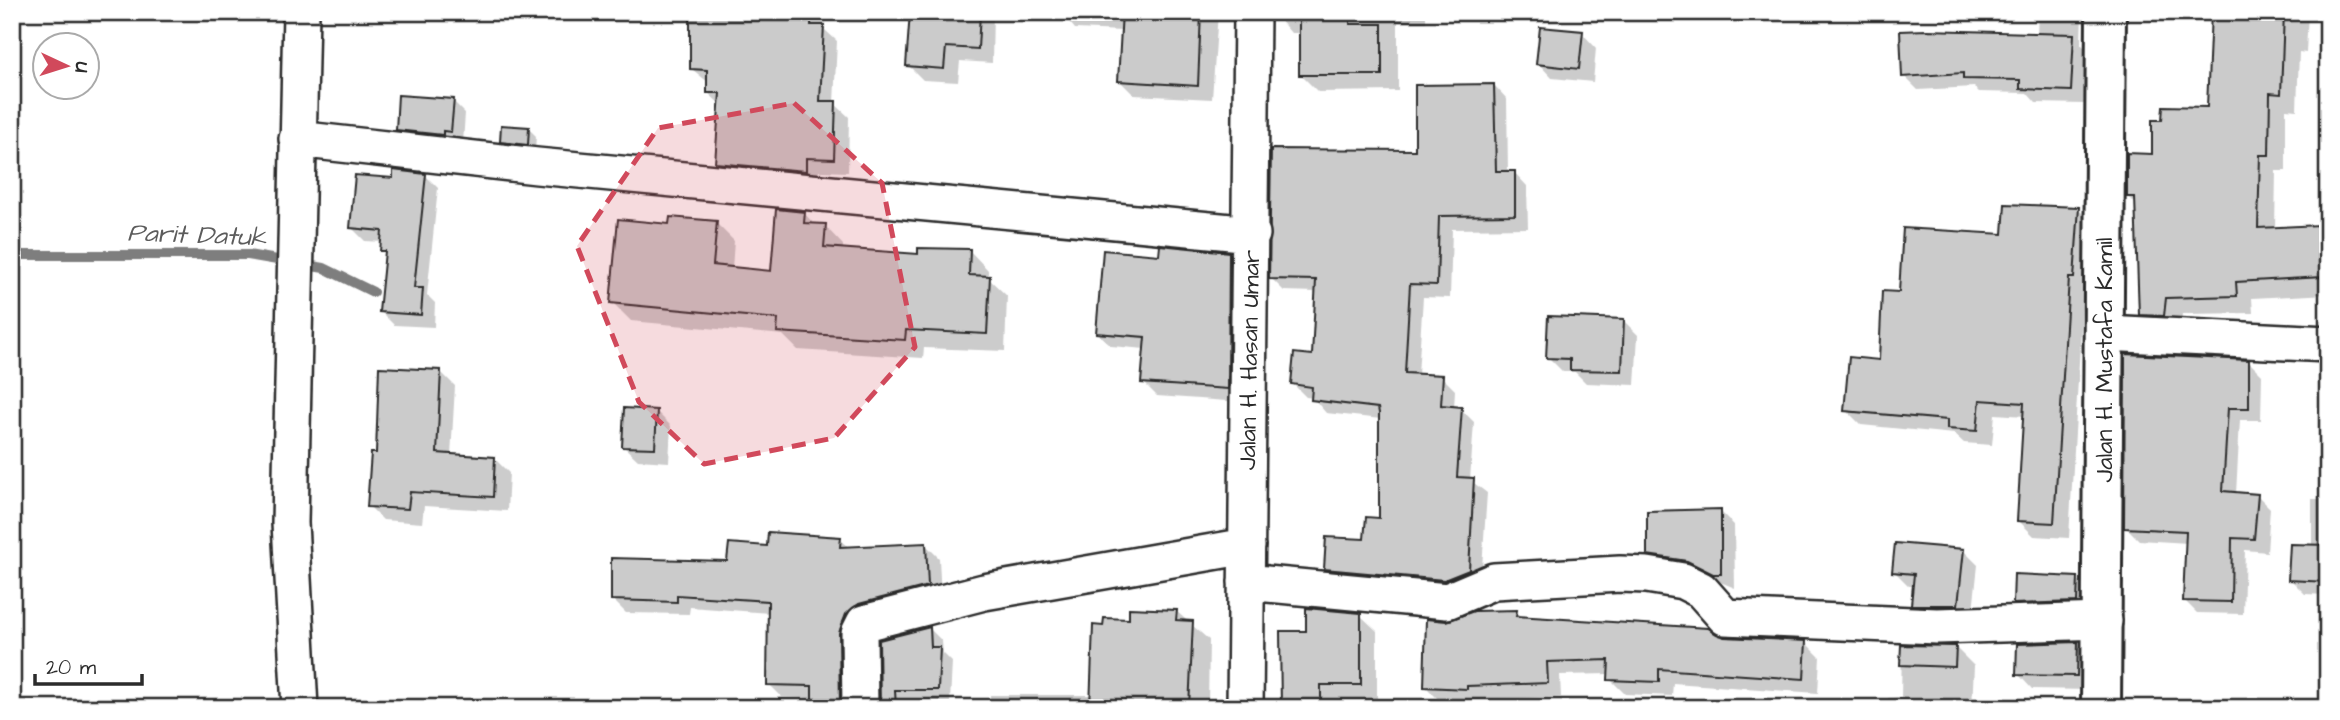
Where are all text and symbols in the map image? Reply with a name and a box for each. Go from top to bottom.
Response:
north arrow [32,32,102,102]
text: U [68,61,95,74]
water label: Parit Datuk [127,215,268,255]
street label: Jalan H. Mustafa Kamil [2088,238,2122,482]
street label: Jalan H. Hasan Umar [1231,250,1269,470]
scale bar [35,643,142,687]
text: 20 m [46,653,97,682]

